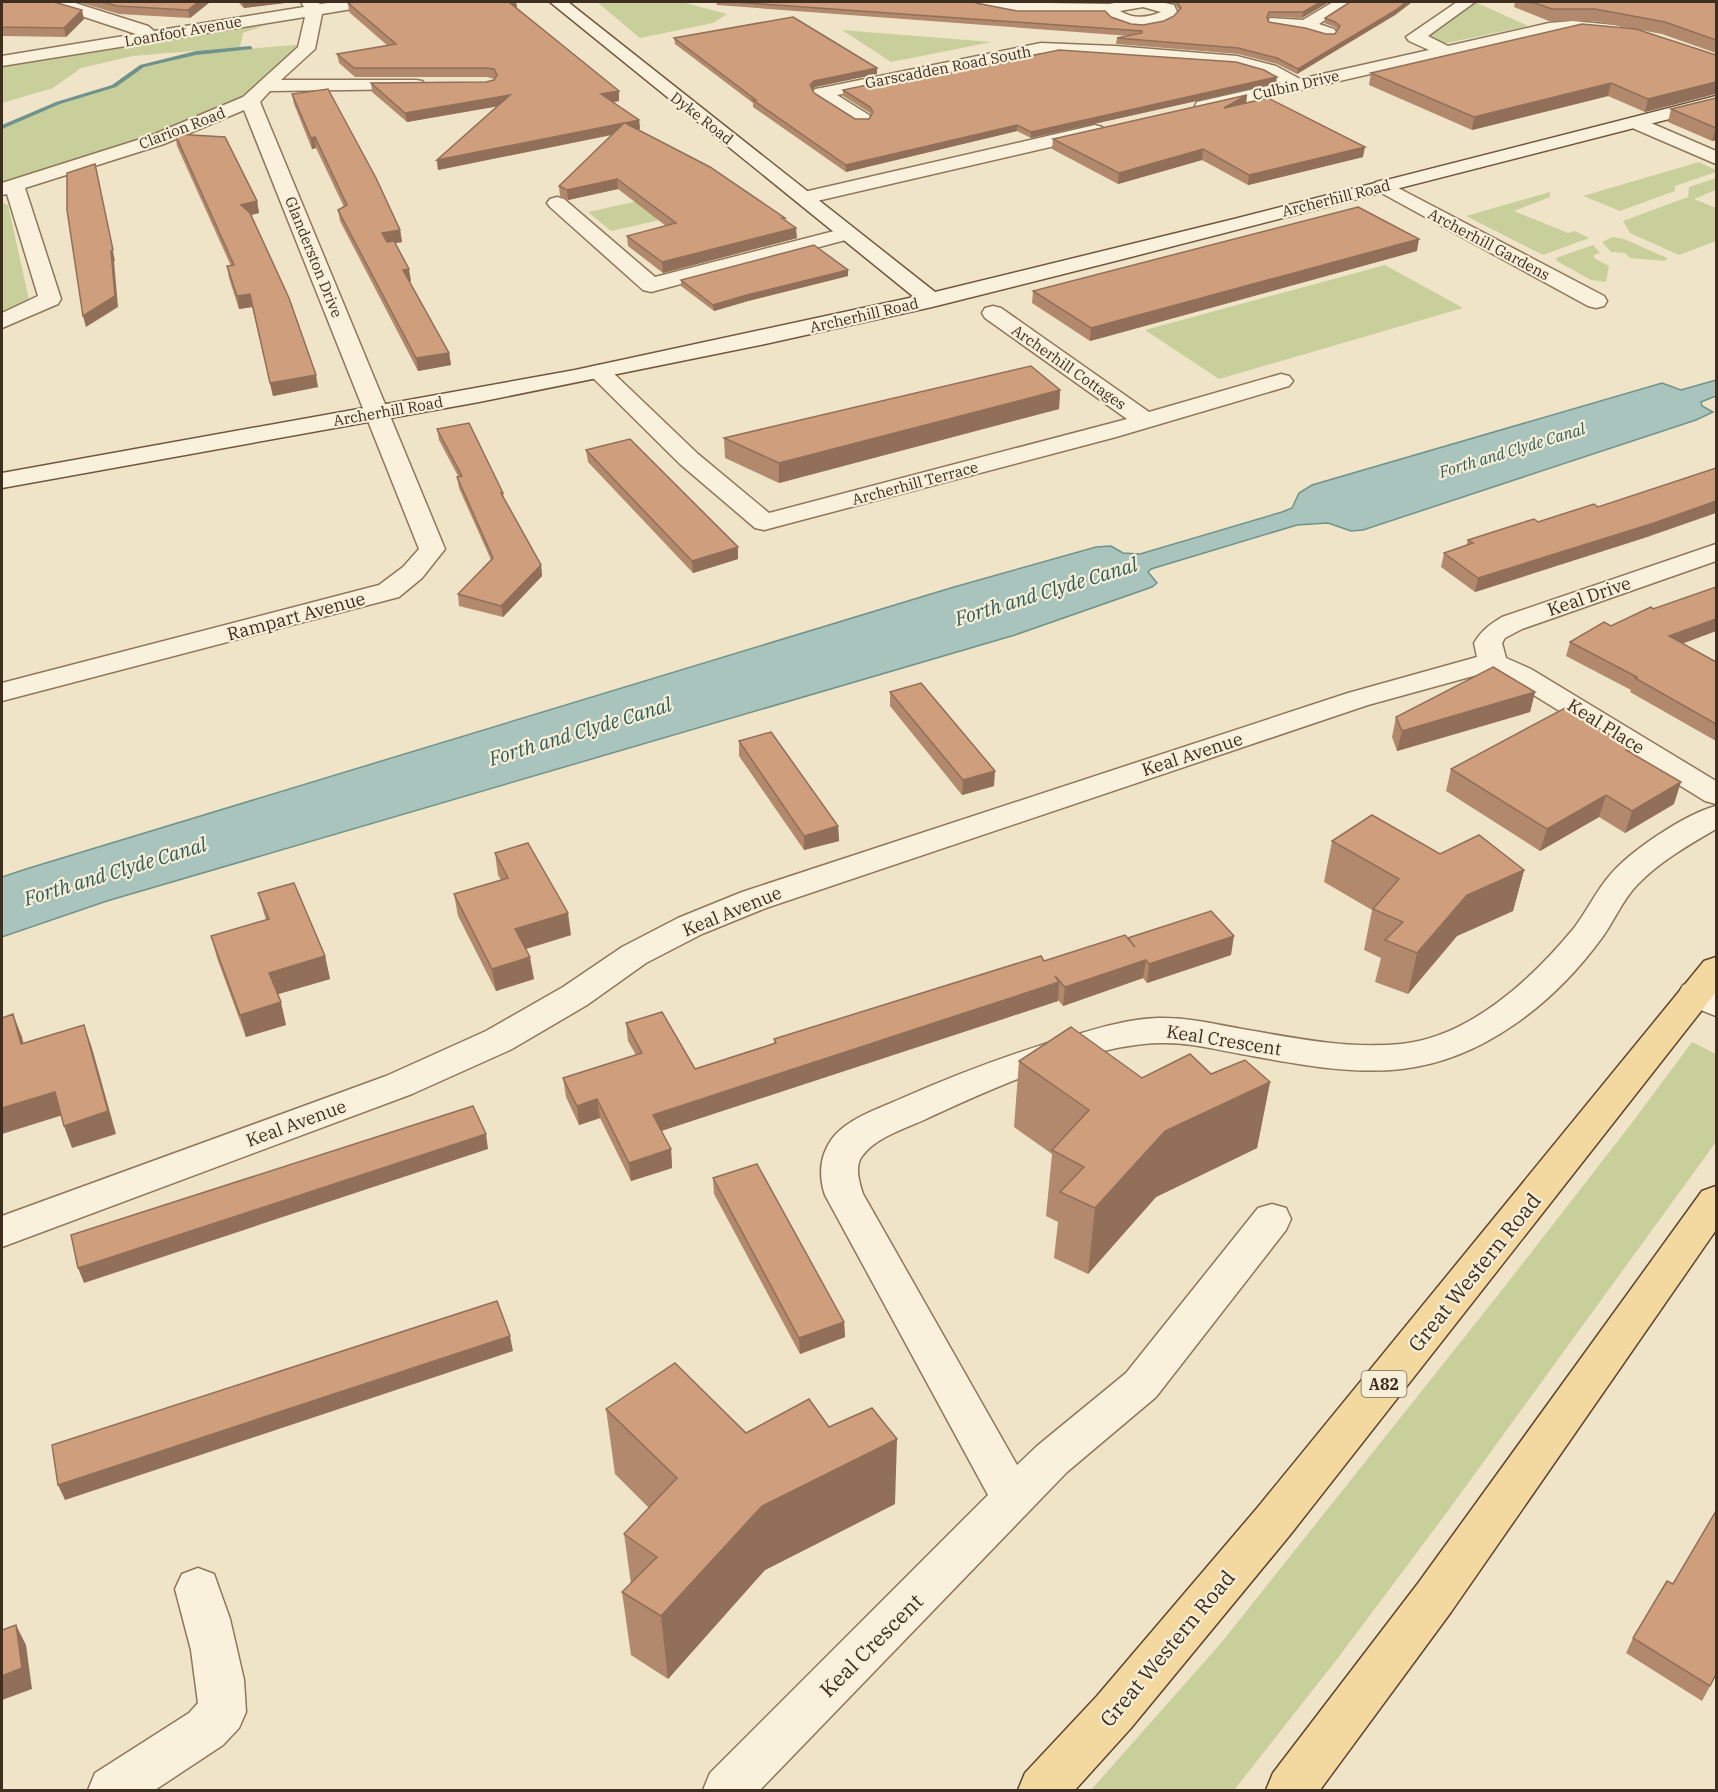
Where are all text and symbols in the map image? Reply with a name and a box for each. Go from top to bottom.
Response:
street label: Loanfoot Avenue [123,11,243,51]
street label: Garscadden Road South [863,42,1033,92]
street label: Culbin Drive [1251,66,1341,104]
street label: Dyke Road [667,88,737,148]
street label: Clarion Road [136,103,228,153]
street label: Archerhill Road [1280,175,1392,221]
street label: Glanderston Drive [281,194,347,320]
street label: Archerhill Gardens [1425,204,1553,284]
street label: Archerhill Road [808,293,920,337]
street label: Archerhill Cottages [1008,320,1130,414]
street label: Archerhill Road [332,392,444,430]
water label: Forth and Clyde Canal [1436,418,1588,482]
street label: Archerhill Terrace [850,457,980,509]
water label: Forth and Clyde Canal [950,550,1141,632]
street label: Keal Drive [1544,571,1634,621]
street label: Rampart Avenue [224,587,368,645]
water label: Forth and Clyde Canal [484,690,675,772]
street label: Keal Place [1563,693,1649,759]
street label: Keal Avenue [1139,727,1245,781]
water label: Forth and Clyde Canal [19,830,210,912]
street label: Keal Avenue [679,881,785,941]
street label: Keal Crescent [1165,1020,1283,1060]
street label: Keal Avenue [243,1094,349,1152]
street label: Great Western Road [1401,1187,1547,1357]
road number: A82 [1362,1371,1406,1397]
street label: Great Western Road [1093,1564,1241,1732]
street label: Keal Crescent [813,1587,929,1703]

